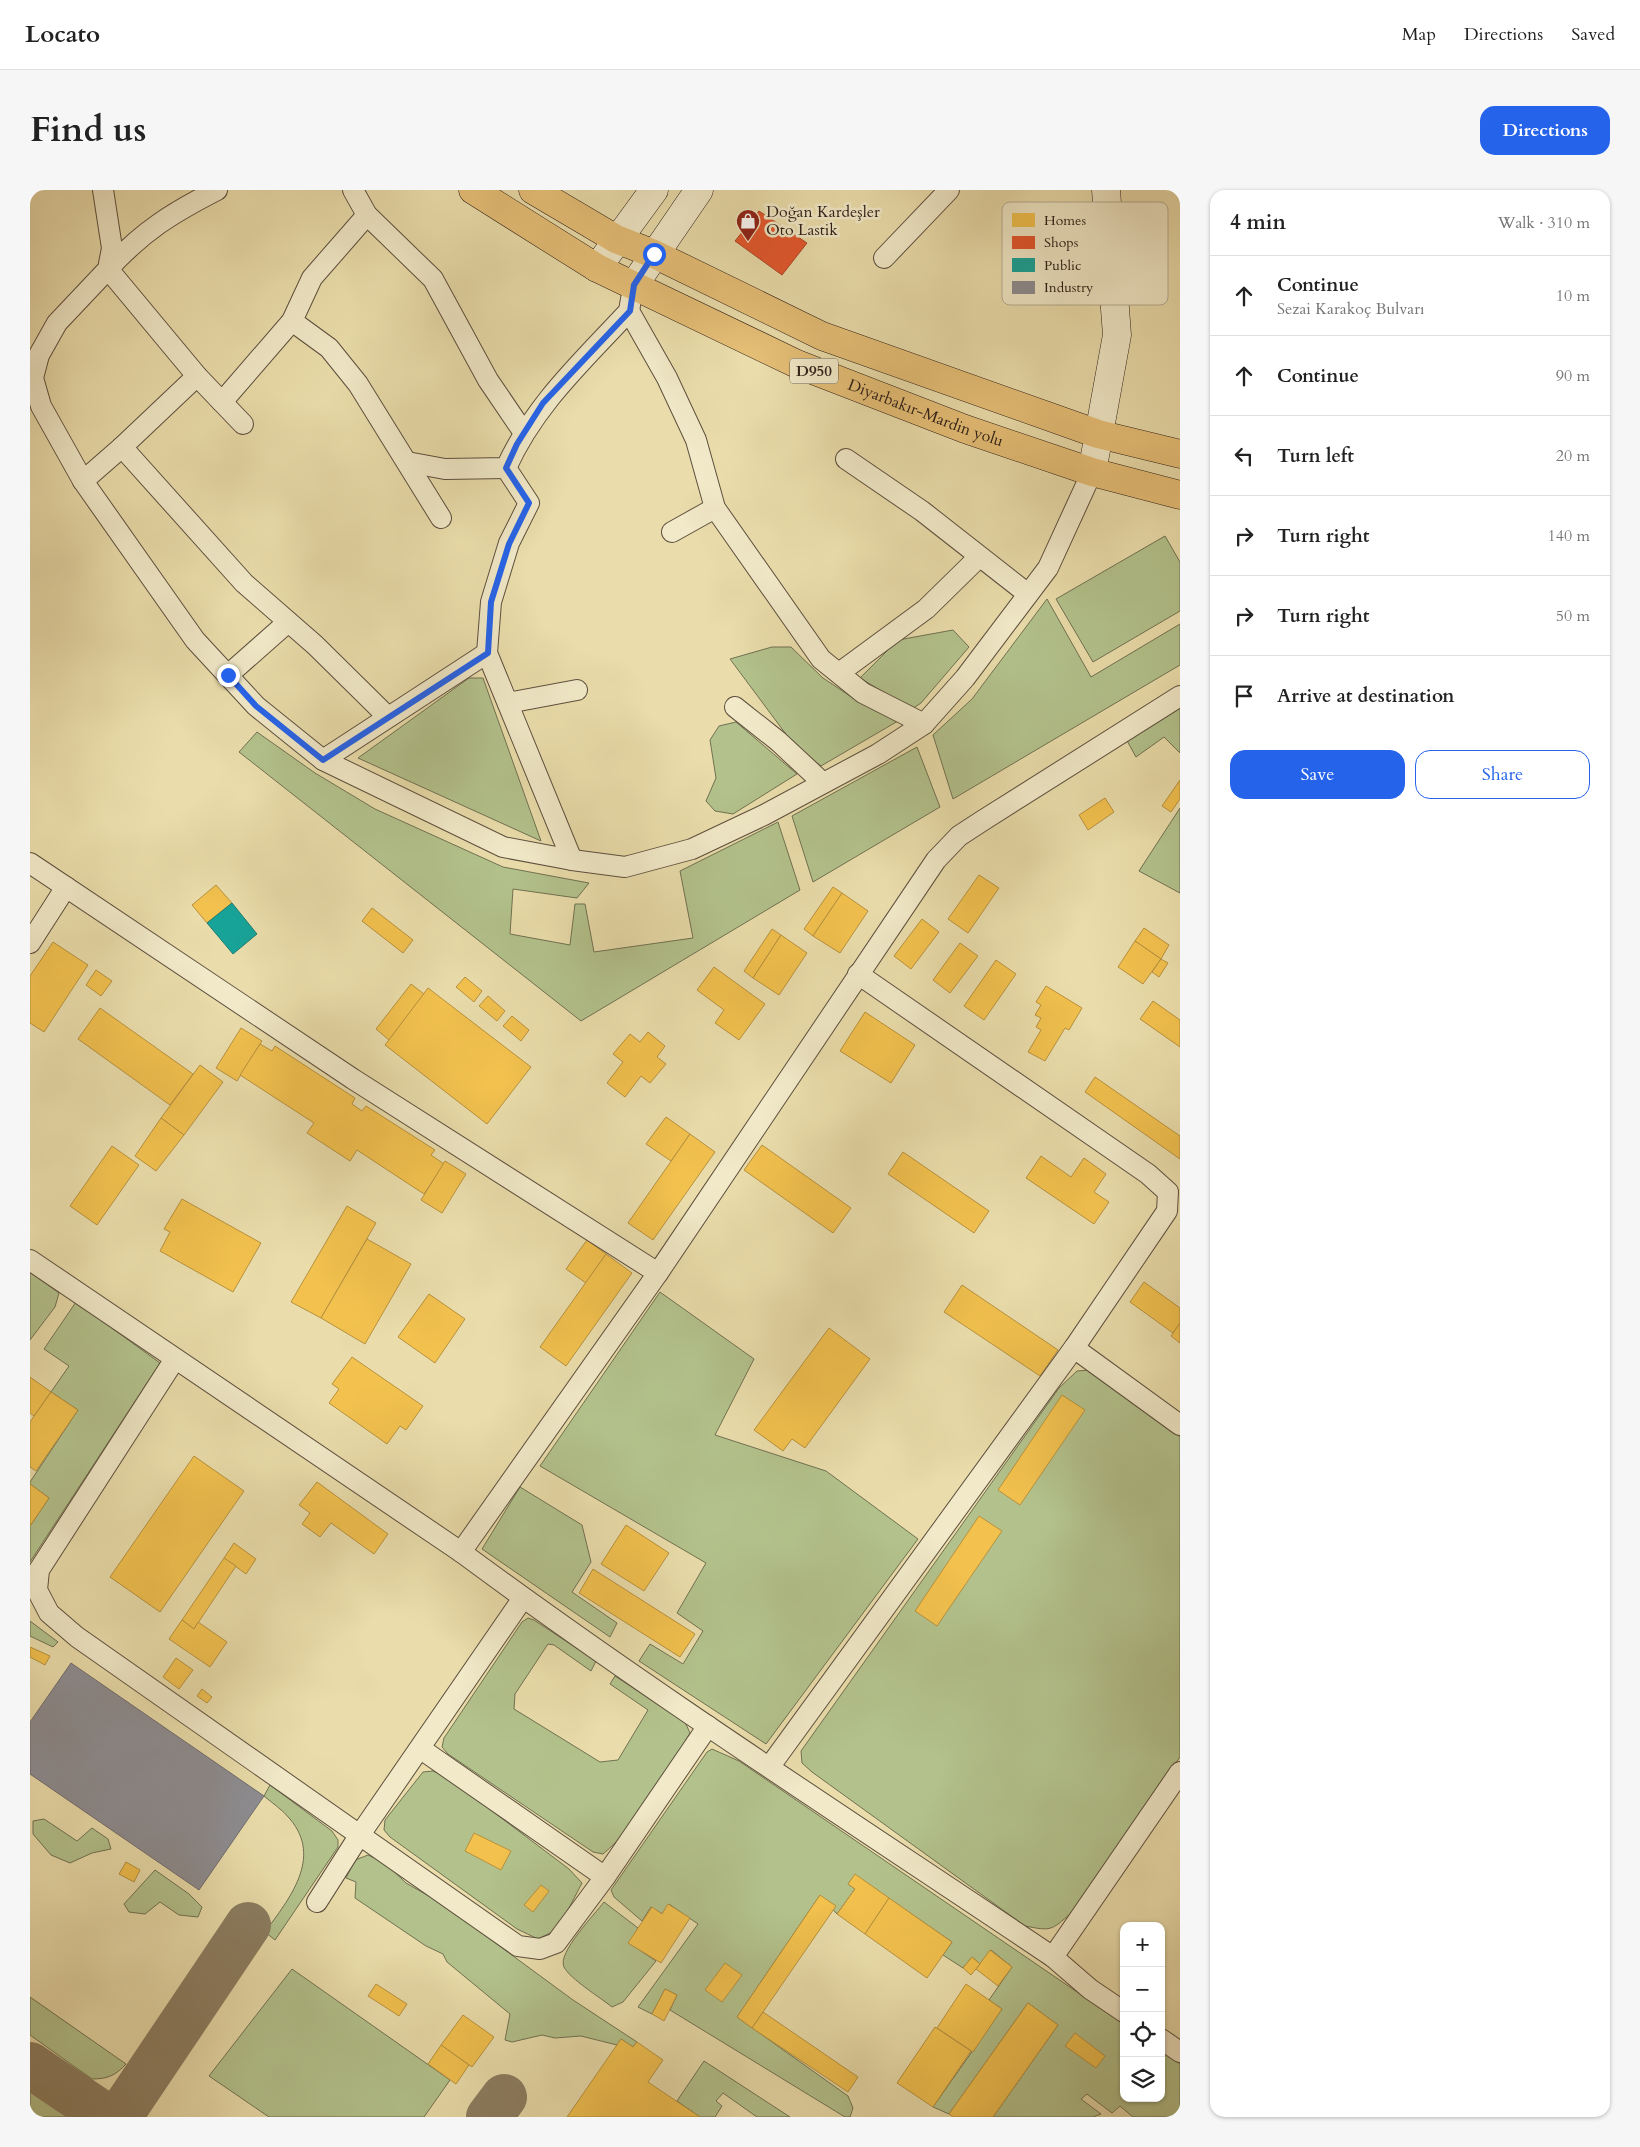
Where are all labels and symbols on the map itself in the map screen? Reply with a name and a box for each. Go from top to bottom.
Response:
place label: Doğan Kardeşler Oto Lastik [766,201,880,241]
legend [1002,202,1168,305]
shop icon: Doğan Kardeşler Oto Lastik [735,208,761,242]
text: Homes [1044,211,1086,230]
text: Shops [1044,233,1079,252]
route start [643,243,666,266]
text: Public [1044,256,1081,275]
text: Industry [1044,278,1094,297]
road number: D950 [790,358,838,384]
street label: Diyarbakır-Mardin yolu [845,374,1006,452]
route end [217,664,240,687]

